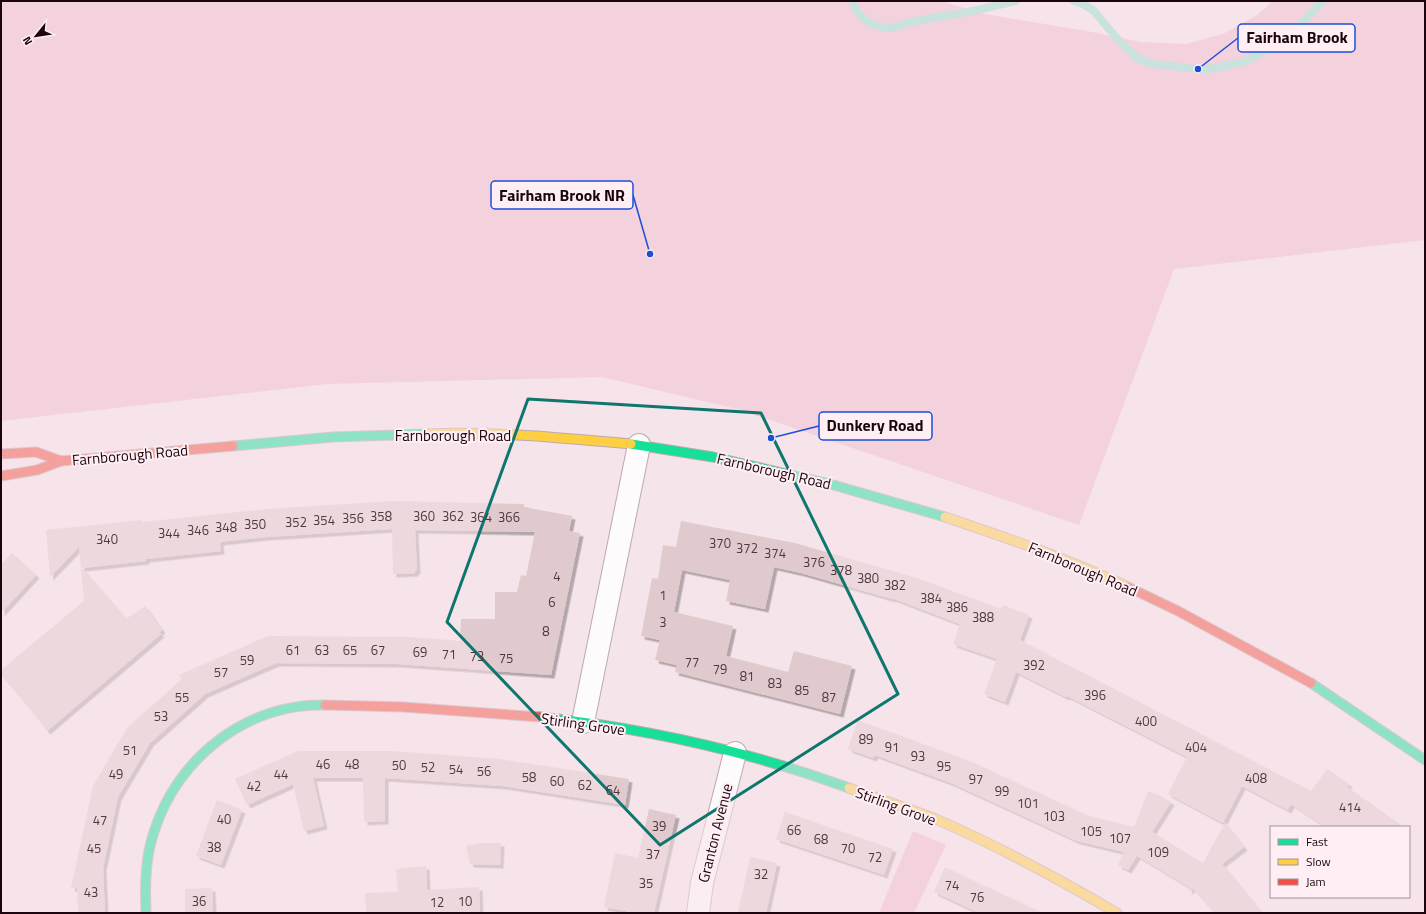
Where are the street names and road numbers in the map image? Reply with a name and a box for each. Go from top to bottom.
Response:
street label: Farnborough Road [395,424,511,447]
street label: Farnborough Road [71,438,189,472]
street label: Farnborough Road [715,447,833,495]
street label: Farnborough Road [1025,536,1141,602]
street label: Stirling Grove [540,707,626,741]
street label: Granton Avenue [692,781,738,885]
street label: Stirling Grove [852,781,940,831]

